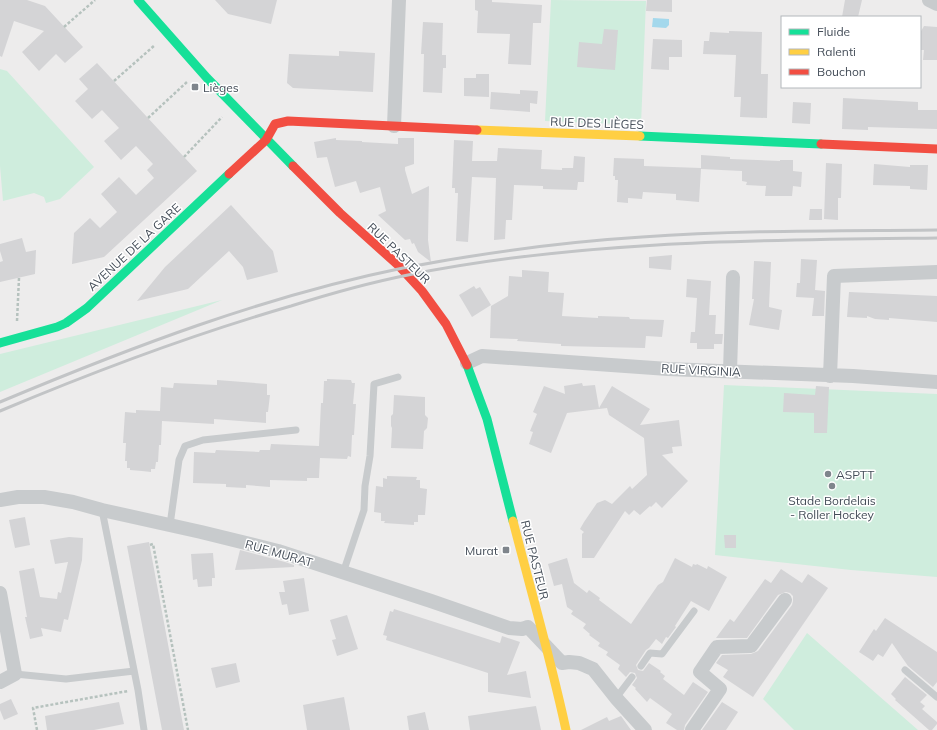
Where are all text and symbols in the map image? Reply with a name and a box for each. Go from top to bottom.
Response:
legend [781,16,921,88]
text: Fluide [817,24,850,39]
text: Ralenti [817,44,856,59]
text: Bouchon [817,64,866,79]
place label: Lièges [203,80,239,95]
marker: Lièges [190,82,200,92]
street label: RUE DES LIÈGES [550,114,644,132]
street label: AVENUE DE LA GARE [84,200,184,294]
street label: RUE PASTEUR [364,219,434,287]
street label: RUE VIRGINIA [661,360,741,380]
place label: ASPTT [836,467,875,482]
marker: ASPTT [823,469,833,479]
marker: Stade Bordelais - Roller Hockey [827,481,837,491]
place label: Stade Bordelais - Roller Hockey [788,493,876,522]
street label: RUE PASTEUR [518,519,552,601]
street label: RUE MURAT [243,536,315,570]
place label: Murat [465,543,498,558]
marker: Murat [501,545,511,555]

